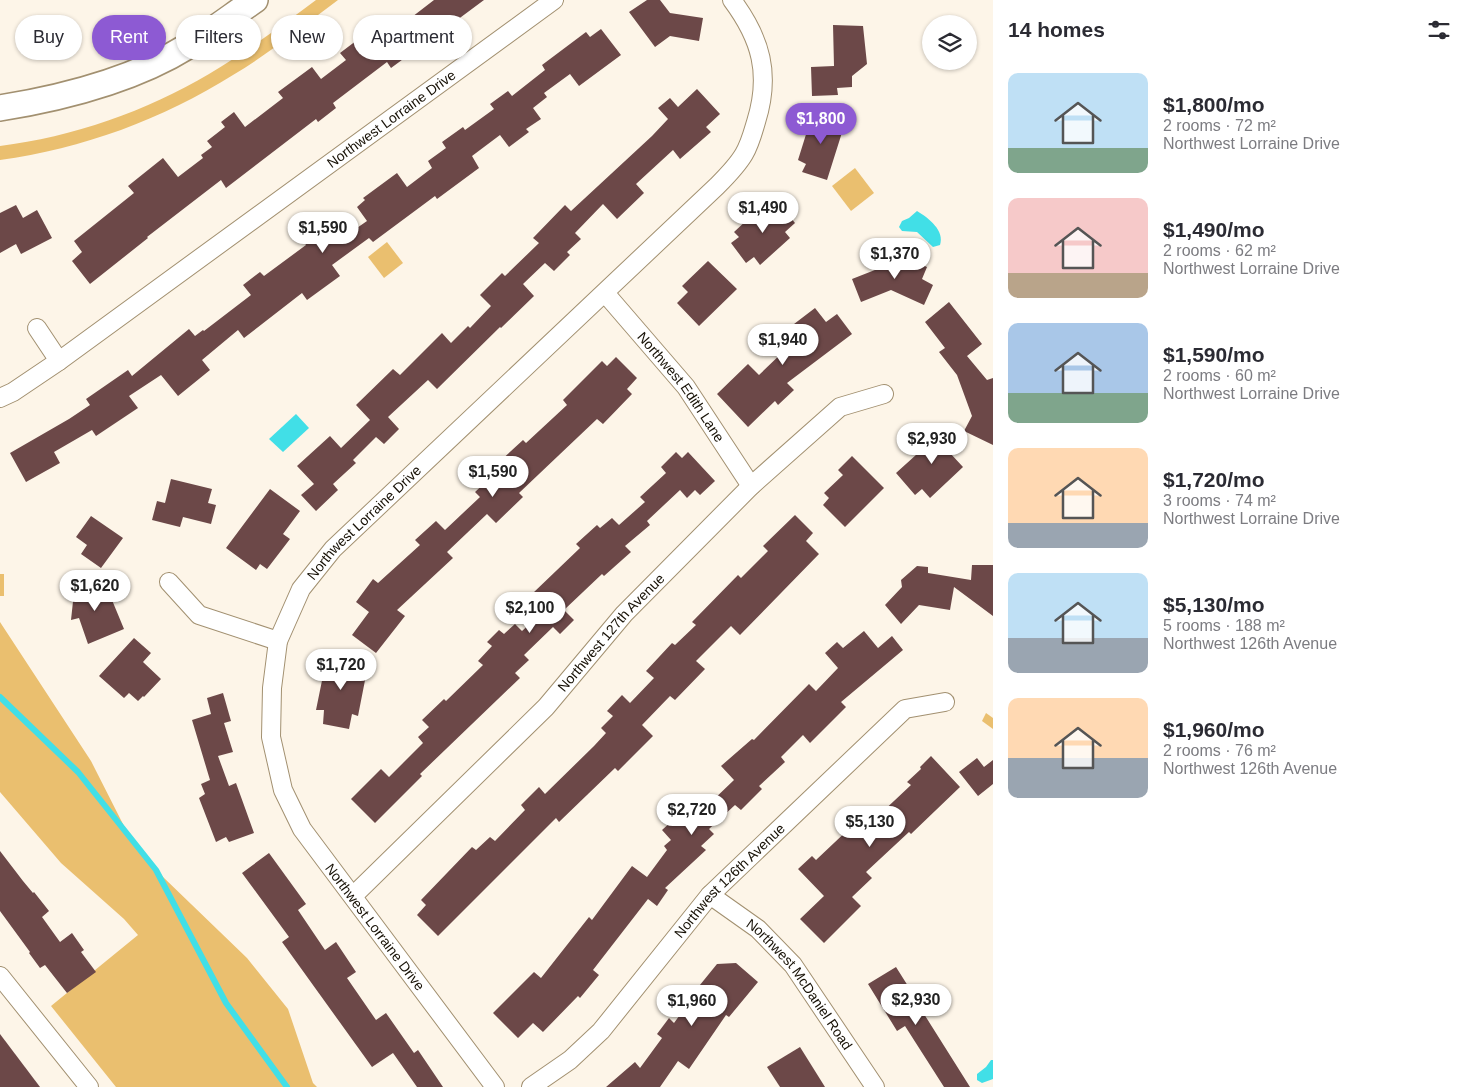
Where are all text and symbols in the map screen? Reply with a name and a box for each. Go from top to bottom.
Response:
chip: Buy [15,15,82,60]
chip: Rent [92,15,166,60]
chip: Filters [176,15,261,60]
chip: New [271,15,343,60]
chip: Apartment [353,15,472,60]
map controls [922,15,977,70]
button: layers [922,15,977,70]
icon: filters [1425,16,1453,44]
text: 14 homes [1008,18,1105,41]
street label: Northwest Lorraine Drive [324,66,459,171]
icon: home [1048,93,1108,153]
text: $1,800/mo [1163,93,1265,116]
pin: $1,800 [780,102,862,145]
text: $1,800 [797,110,845,127]
text: 2 rooms · 72 m² [1163,117,1276,134]
text: Northwest Lorraine Drive [1163,135,1340,152]
pin: $1,490 [722,192,804,234]
text: $1,490 [739,199,787,216]
pin: $1,590 [282,212,364,254]
icon: home [1048,218,1108,278]
text: $1,490/mo [1163,218,1265,241]
text: $1,590 [299,219,347,236]
pin: $1,370 [854,238,936,280]
text: 2 rooms · 62 m² [1163,242,1276,259]
text: $1,370 [871,245,919,262]
text: Northwest Lorraine Drive [1163,260,1340,277]
pin: $1,940 [742,324,824,366]
street label: Northwest Edith Lane [634,329,728,445]
text: $1,940 [759,331,807,348]
icon: home [1048,343,1108,403]
text: $1,590/mo [1163,343,1265,366]
text: 2 rooms · 60 m² [1163,367,1276,384]
text: Northwest Lorraine Drive [1163,385,1340,402]
pin: $2,930 [891,422,973,465]
text: $2,930 [908,430,956,447]
pin: $1,590 [452,456,534,498]
street label: Northwest Lorraine Drive [304,462,424,583]
text: $1,590 [469,463,517,480]
icon: home [1048,468,1108,528]
text: $1,720/mo [1163,468,1265,491]
text: 3 rooms · 74 m² [1163,492,1276,509]
text: Northwest Lorraine Drive [1163,510,1340,527]
pin: $1,620 [54,570,136,612]
street label: Northwest 127th Avenue [554,570,668,695]
text: $1,620 [71,577,119,594]
pin: $2,100 [489,592,571,634]
icon: home [1048,593,1108,653]
text: $5,130/mo [1163,593,1265,616]
text: $2,100 [506,599,554,616]
text: 5 rooms · 188 m² [1163,617,1285,634]
text: Northwest 126th Avenue [1163,635,1337,652]
pin: $1,720 [300,648,382,691]
text: $1,720 [317,656,365,673]
icon: home [1048,718,1108,778]
text: $1,960/mo [1163,718,1265,741]
text: 2 rooms · 76 m² [1163,742,1276,759]
text: Northwest 126th Avenue [1163,760,1337,777]
pin: $2,720 [651,794,733,836]
text: $2,720 [668,801,716,818]
pin: $5,130 [829,806,911,848]
text: $5,130 [846,813,894,830]
street label: Northwest 126th Avenue [671,820,788,941]
street label: Northwest Lorraine Drive [322,860,428,994]
street label: Northwest McDaniel Road [743,915,856,1053]
pin: $1,960 [651,984,733,1027]
pin: $2,930 [875,984,957,1026]
text: $2,930 [892,991,940,1008]
text: $1,960 [668,992,716,1009]

